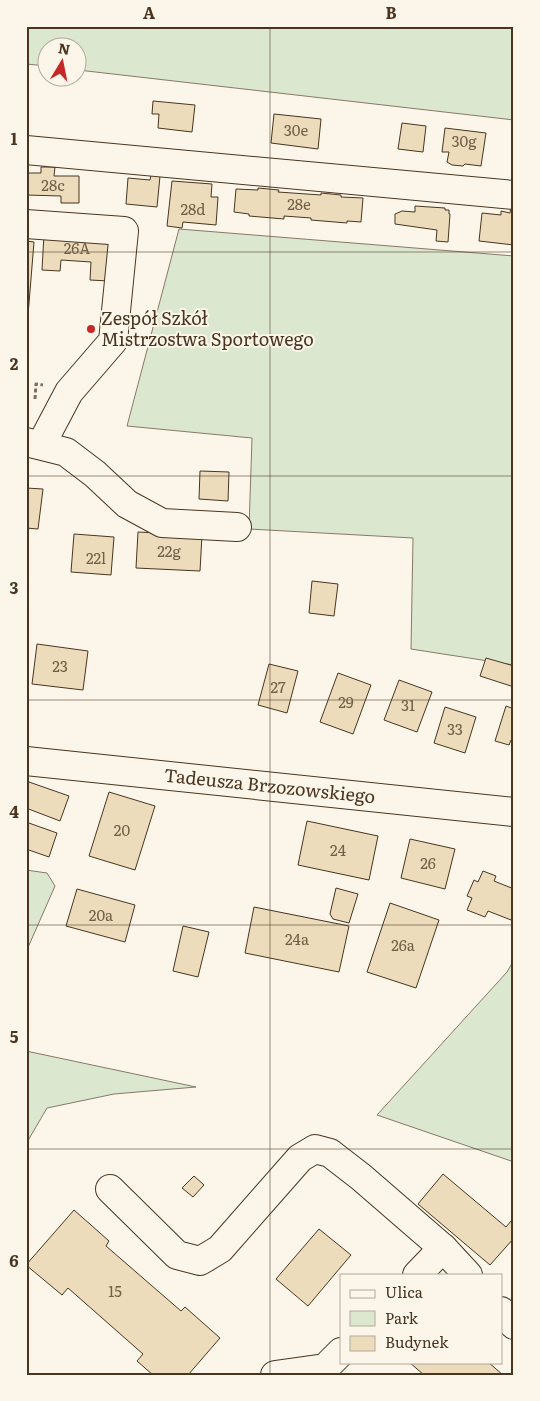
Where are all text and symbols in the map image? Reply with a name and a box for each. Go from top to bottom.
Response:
text: A [143,0,155,24]
text: B [385,0,397,24]
text: N [57,37,72,59]
north arrow [38,38,88,88]
house number: 30e [284,118,309,141]
text: 1 [11,126,18,150]
house number: 30g [451,129,477,152]
house number: 28c [41,173,65,196]
house number: 28e [287,192,311,215]
house number: 28d [180,197,206,220]
house number: 26A [64,236,90,259]
place label: Zespół Szkół Mistrzostwa Sportowego [101,304,314,352]
marker: Zespół Szkół Mistrzostwa Sportowego [85,323,97,335]
text: 2 [10,351,19,375]
house number: 22g [157,539,181,562]
house number: 22l [86,546,106,569]
text: 3 [10,575,19,599]
house number: 23 [52,654,68,677]
house number: 27 [270,675,286,698]
house number: 29 [338,690,354,713]
house number: 31 [401,693,415,716]
house number: 33 [447,717,463,740]
street label: Tadeusza Brzozowskiego [163,761,377,809]
text: 4 [9,799,19,823]
house number: 20 [114,818,130,841]
house number: 24 [330,838,346,861]
house number: 26 [420,851,436,874]
house number: 20a [89,903,114,926]
house number: 24a [285,927,310,950]
house number: 26a [391,933,416,956]
text: 5 [10,1024,19,1048]
text: 6 [9,1248,19,1272]
legend [340,1274,502,1364]
house number: 15 [108,1279,122,1302]
text: Ulica [385,1280,424,1303]
text: Park [385,1306,419,1329]
text: Budynek [385,1330,449,1353]

